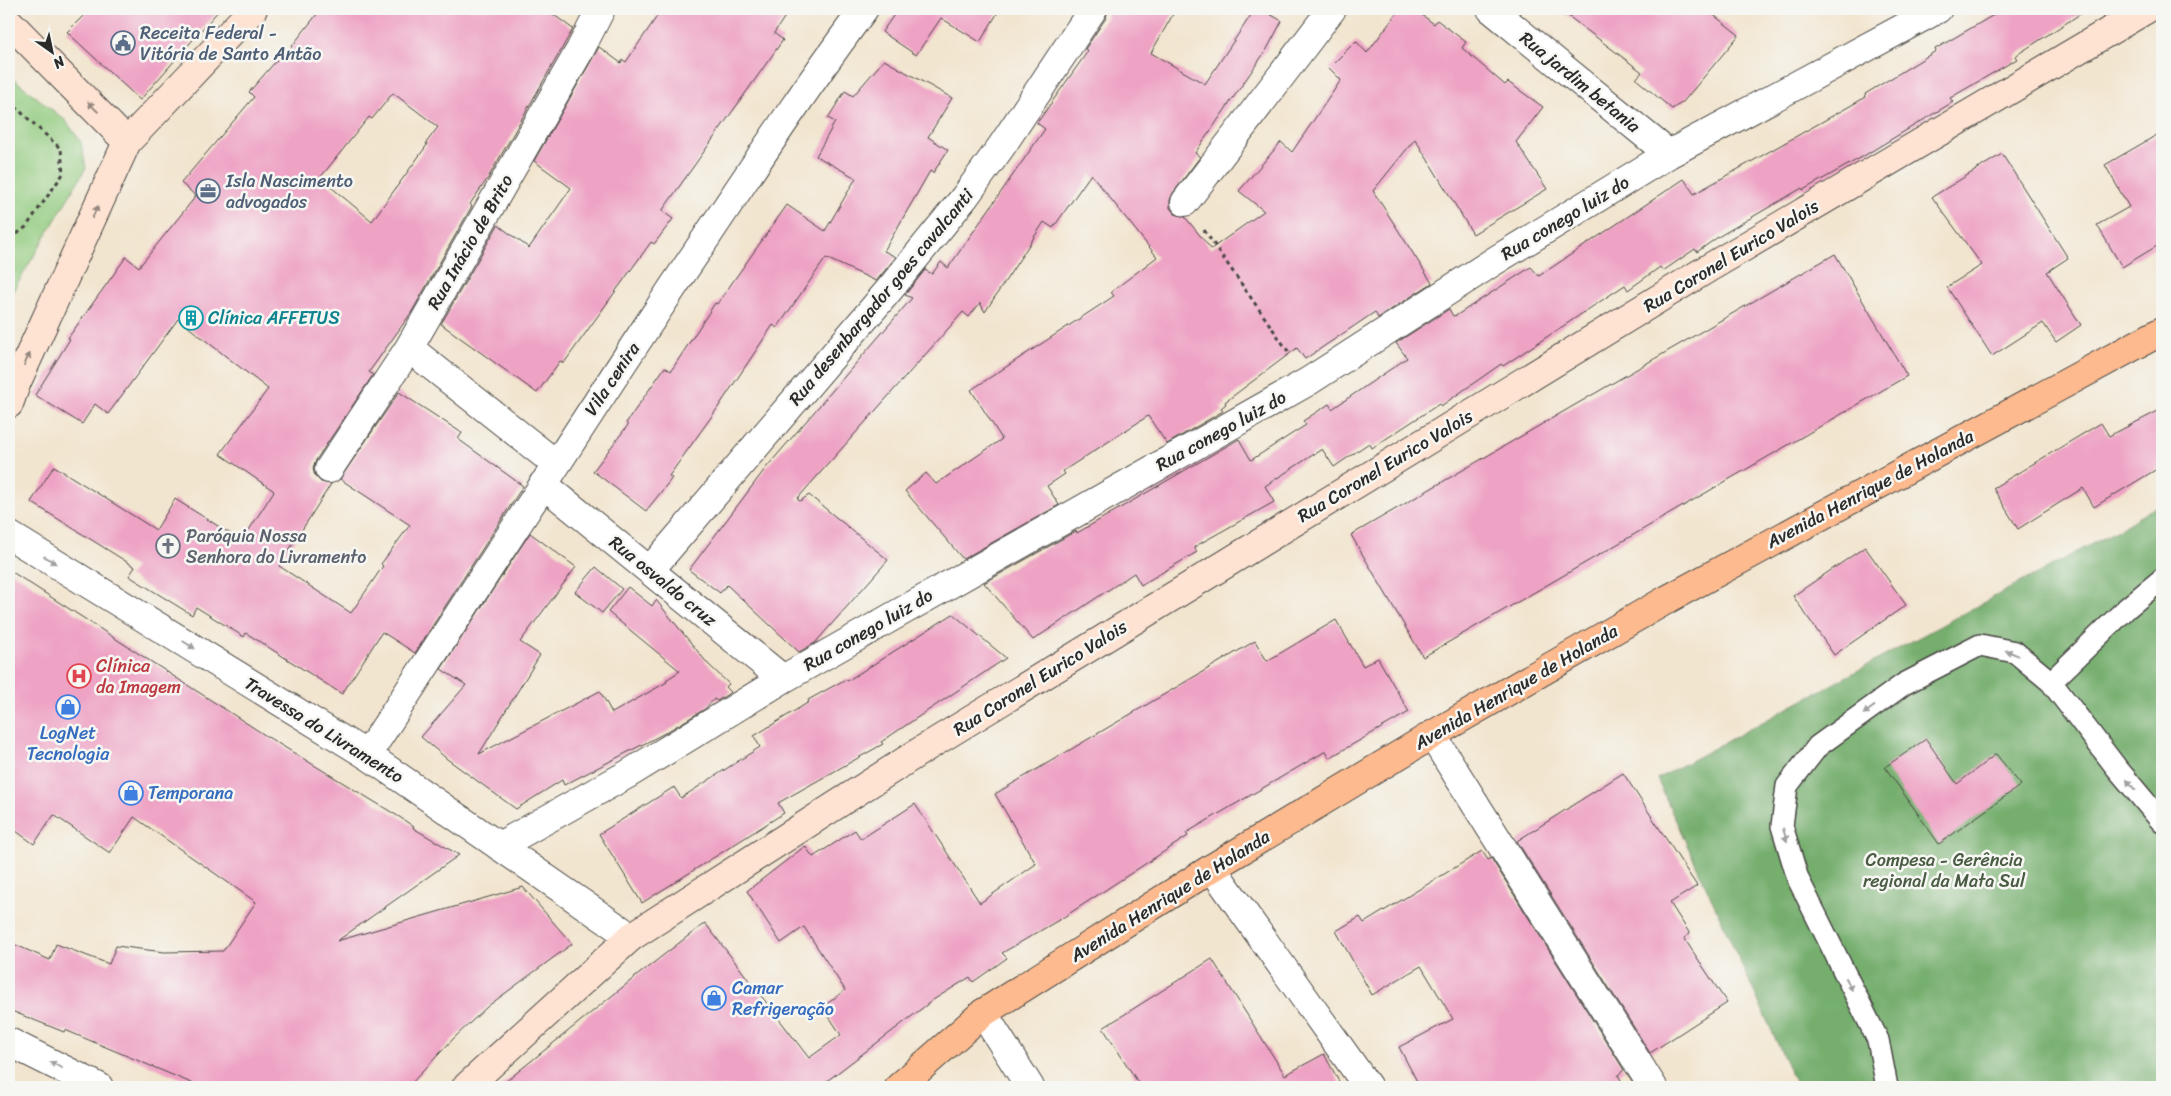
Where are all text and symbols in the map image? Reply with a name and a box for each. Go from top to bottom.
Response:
place label: Receita Federal - Vitória de Santo Antão [140,17,321,70]
street label: Rua jardim betania [1512,23,1648,142]
north arrow [28,28,78,78]
public building icon: Receita Federal - Vitória de Santo Antão [110,30,136,56]
text: N [48,49,71,76]
one-way arrow [87,101,99,113]
place label: Isla Nascimento advogados [225,165,353,218]
street label: Rua conego luiz do [1494,167,1636,269]
street label: Rua Inácio de Brito [418,168,522,316]
office icon: Isla Nascimento advogados [195,178,221,204]
street label: Rua desenbargador goes cavalcanti [780,180,983,413]
street label: Rua Coronel Eurico Valois [1637,190,1826,321]
one-way arrow [91,205,99,219]
place label: Clínica AFFETUS [208,302,340,334]
building icon: Clínica AFFETUS [178,305,204,331]
street label: Vila cenira [575,335,649,422]
one-way arrow [23,352,31,366]
street label: Rua conego luiz do [1150,382,1292,480]
street label: Rua Coronel Eurico Valois [1291,400,1480,531]
street label: Avenida Henrique de Holanda [1760,420,1980,558]
place label: Paróquia Nossa Senhora do Livramento [186,520,367,573]
street label: Rua osvaldo cruz [602,527,725,635]
church icon: Paróquia Nossa Senhora do Livramento [155,533,181,559]
one-way arrow [44,556,57,565]
street label: Rua conego luiz do [797,580,939,680]
street label: Rua Coronel Eurico Valois [946,611,1134,745]
street label: Avenida Henrique de Holanda [1407,615,1625,759]
one-way arrow [182,641,195,650]
one-way arrow [2004,649,2019,657]
place label: Clínica da Imagem [96,650,181,703]
hospital icon: Clínica da Imagem [66,663,92,689]
street label: Travessa do Livramento [238,668,410,792]
shop icon: LogNet Tecnologia [55,694,81,720]
one-way arrow [1863,704,1876,715]
place label: LogNet Tecnologia [27,717,110,770]
place label: Temporana [148,777,233,809]
one-way arrow [2125,779,2136,792]
shop icon: Temporana [118,780,144,806]
street label: Avenida Henrique de Holanda [1063,821,1277,971]
one-way arrow [1781,827,1789,842]
park label: Compesa - Gerência regional da Mata Sul [1863,844,2026,897]
place label: Camar Refrigeração [732,972,834,1025]
one-way arrow [1845,976,1853,991]
shop icon: Camar Refrigeração [701,985,727,1011]
one-way arrow [48,1061,63,1069]

